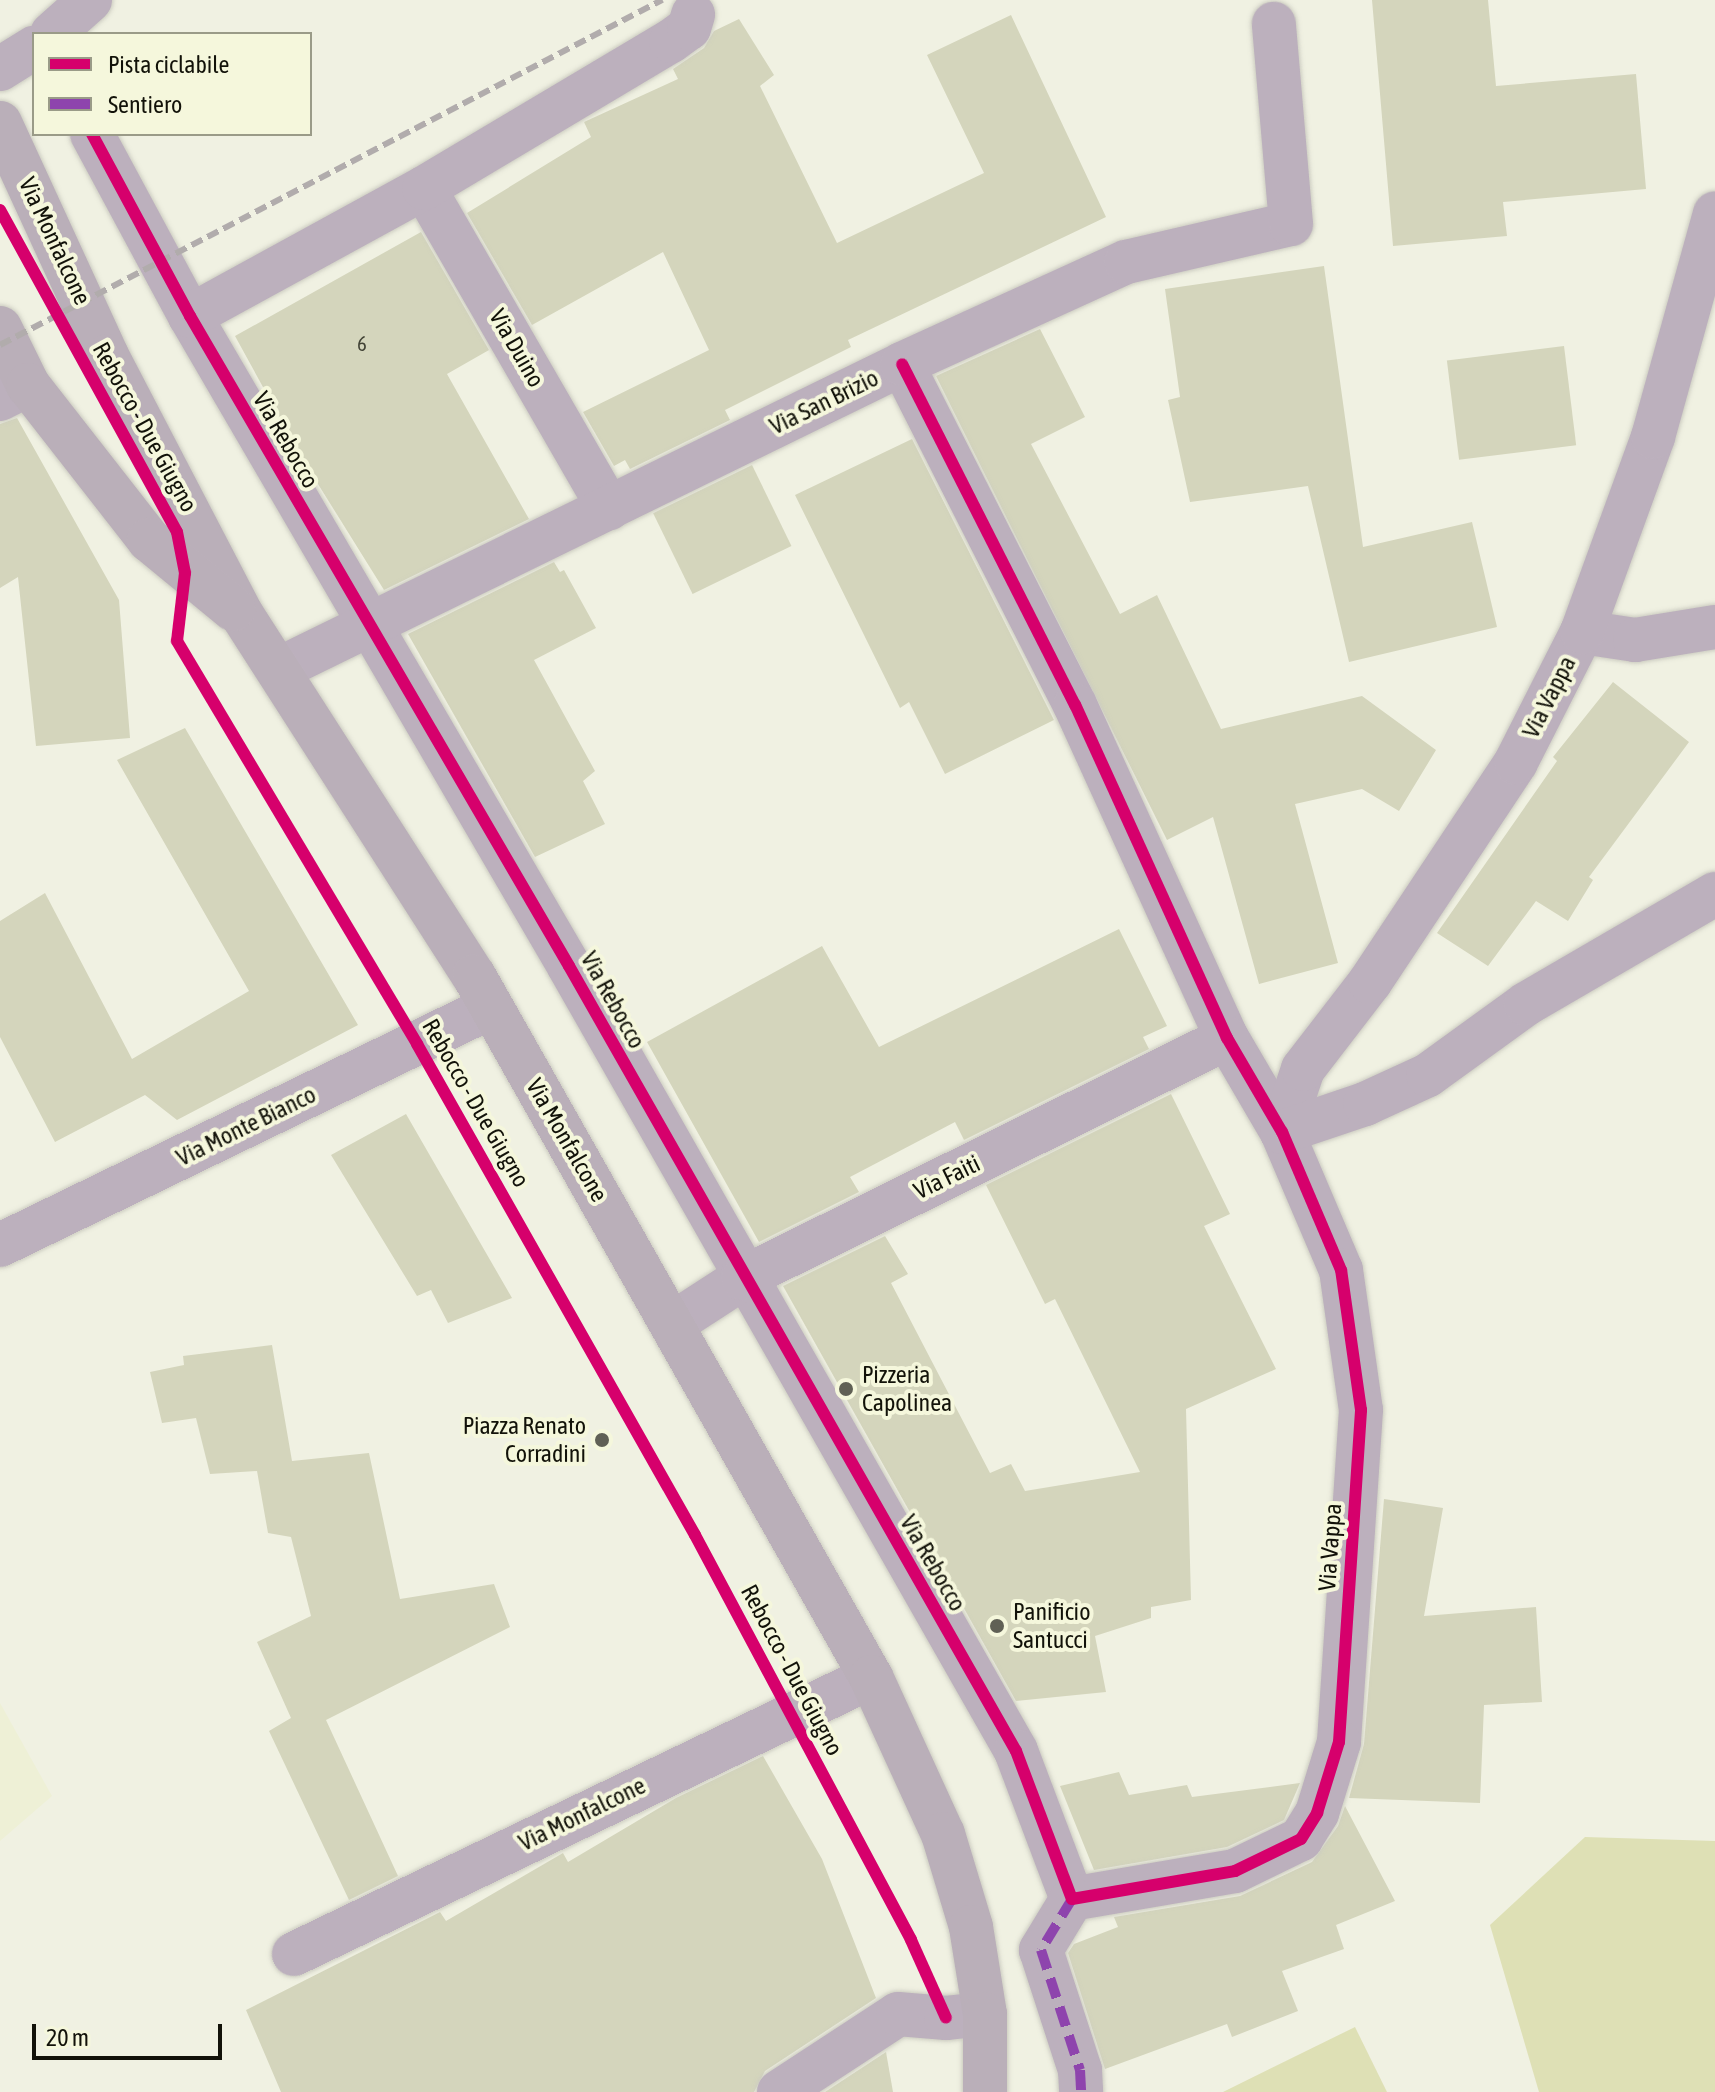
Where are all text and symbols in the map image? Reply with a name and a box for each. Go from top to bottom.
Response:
legend [32,32,312,136]
text: Pista ciclabile [108,51,229,78]
text: Sentiero [108,91,182,118]
street label: Via Monfalcone [13,173,97,309]
street label: Via Duino [483,304,551,392]
house number: 6 [357,331,367,355]
street label: Rebocco - Due Giugno [86,337,204,517]
street label: Via San Brizio [765,363,883,441]
street label: Via Rebocco [247,387,325,493]
street label: Via Vappa [1516,651,1582,743]
street label: Via Rebocco [575,947,651,1053]
street label: Rebocco - Due Giugno [416,1014,536,1192]
street label: Via Monfalcone [520,1073,614,1207]
street label: Via Monte Bianco [172,1080,320,1172]
street label: Via Faiti [909,1149,985,1205]
place label: Pizzeria Capolinea [862,1361,952,1417]
marker: Pizzeria Capolinea [837,1380,855,1398]
place label: Piazza Renato Corradini [463,1412,586,1468]
marker: Piazza Renato Corradini [593,1431,611,1449]
street label: Via Vappa [1313,1502,1347,1592]
street label: Via Rebocco [894,1510,972,1616]
street label: Rebocco - Due Giugno [735,1580,849,1760]
place label: Panificio Santucci [1013,1598,1090,1654]
marker: Panificio Santucci [988,1617,1006,1635]
street label: Via Monfalcone [514,1771,650,1857]
scale bar [36,2008,226,2058]
text: 20 m [46,2024,89,2051]

